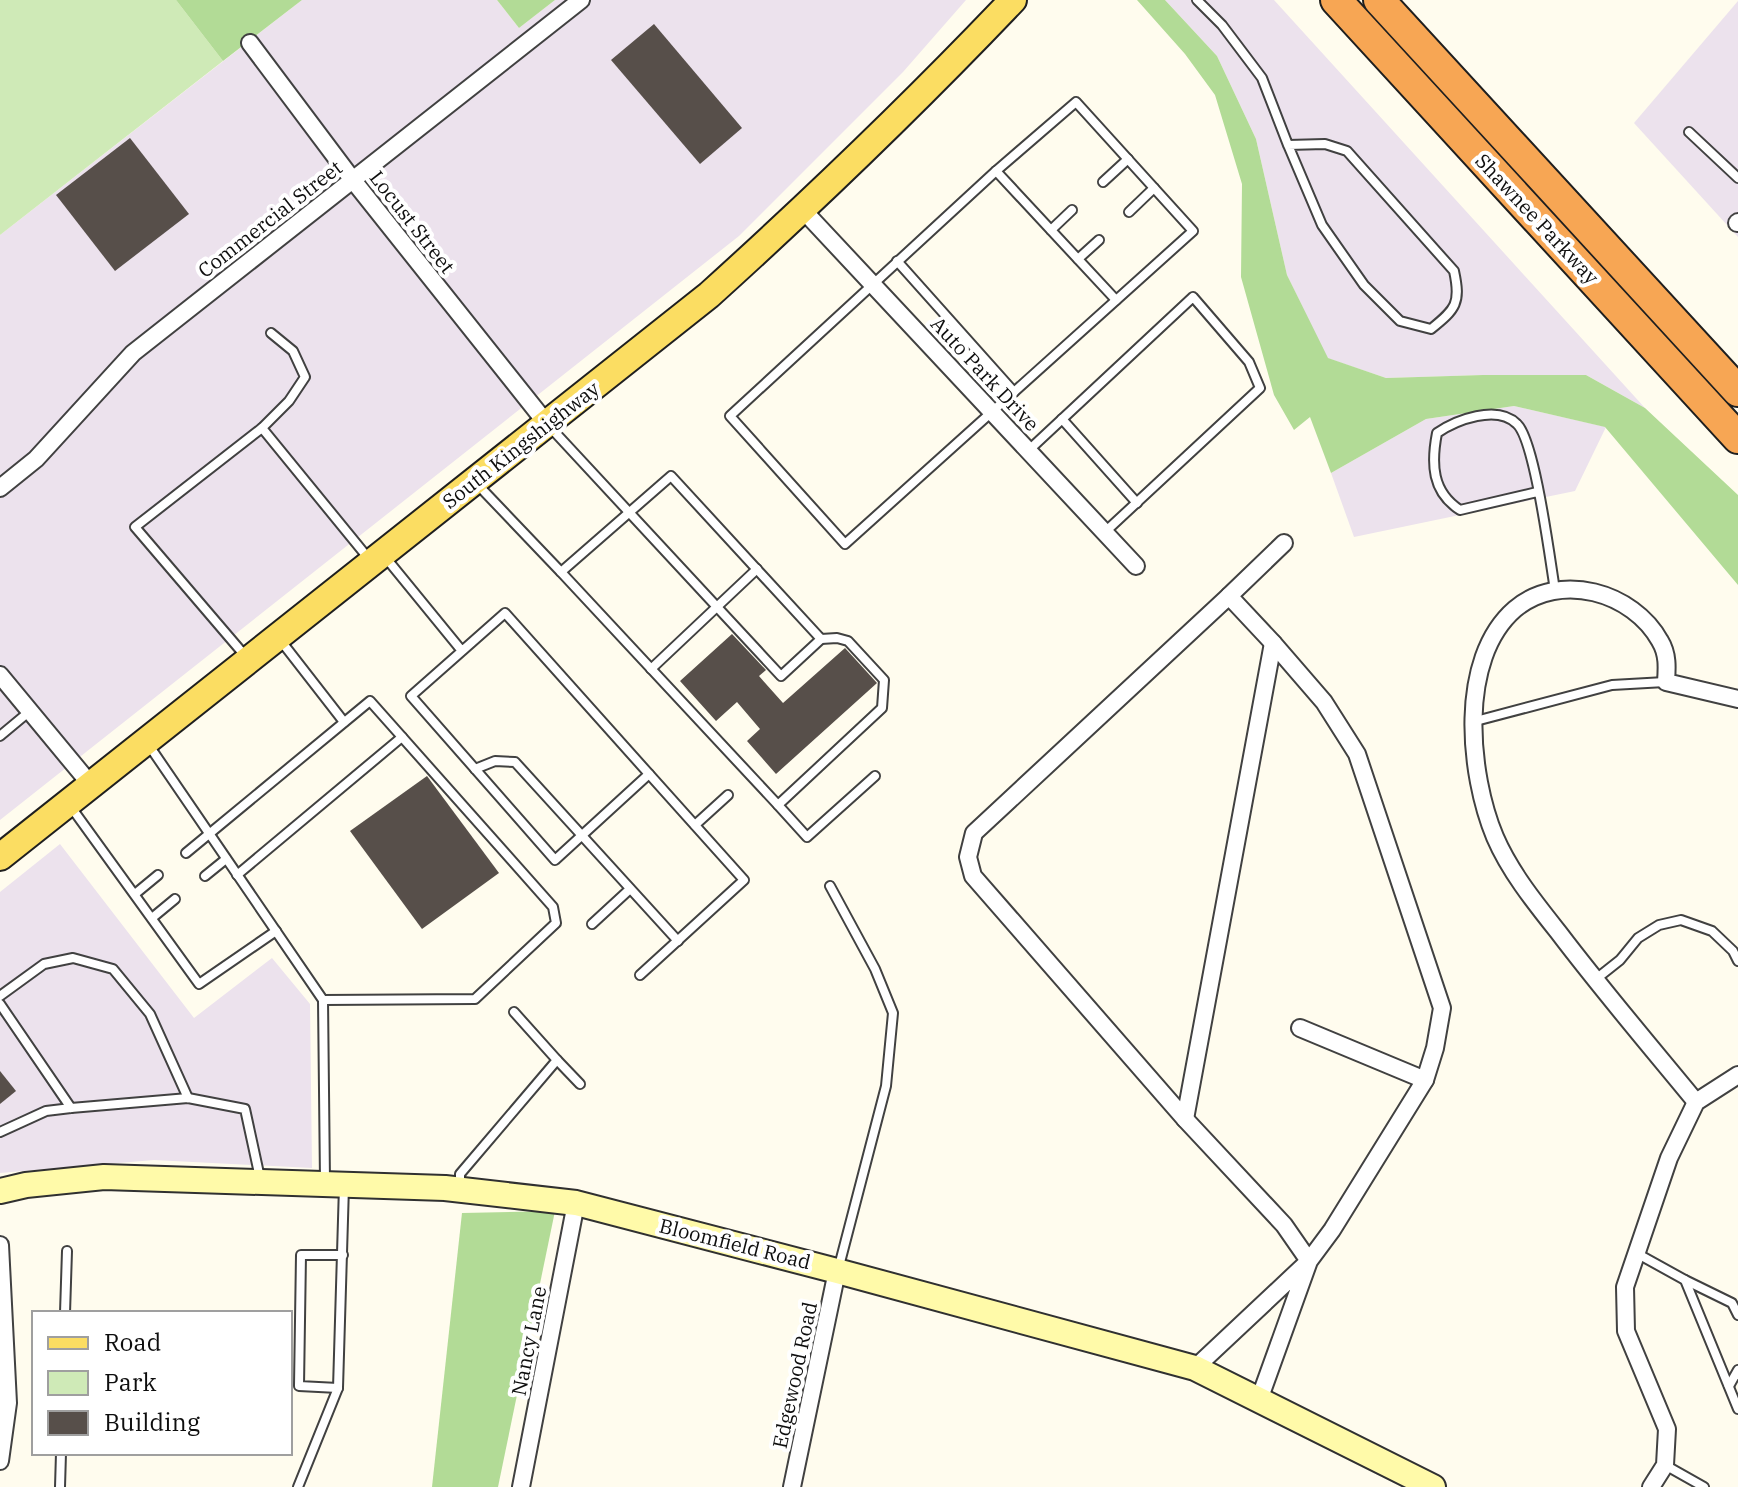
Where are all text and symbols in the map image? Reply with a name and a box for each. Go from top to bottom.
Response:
street label: Shawnee Parkway [1470,147,1605,290]
street label: Commercial Street [192,154,347,283]
street label: Locust Street [364,165,461,279]
street label: Auto Park Drive [925,311,1046,437]
street label: South Kingshighway [437,375,605,514]
street label: Bloomfield Road [657,1212,814,1275]
street label: Nancy Lane [505,1284,552,1398]
street label: Edgewood Road [766,1299,823,1451]
legend [32,1311,292,1455]
text: Road [104,1326,161,1358]
text: Park [104,1366,156,1398]
text: Building [104,1406,200,1438]

